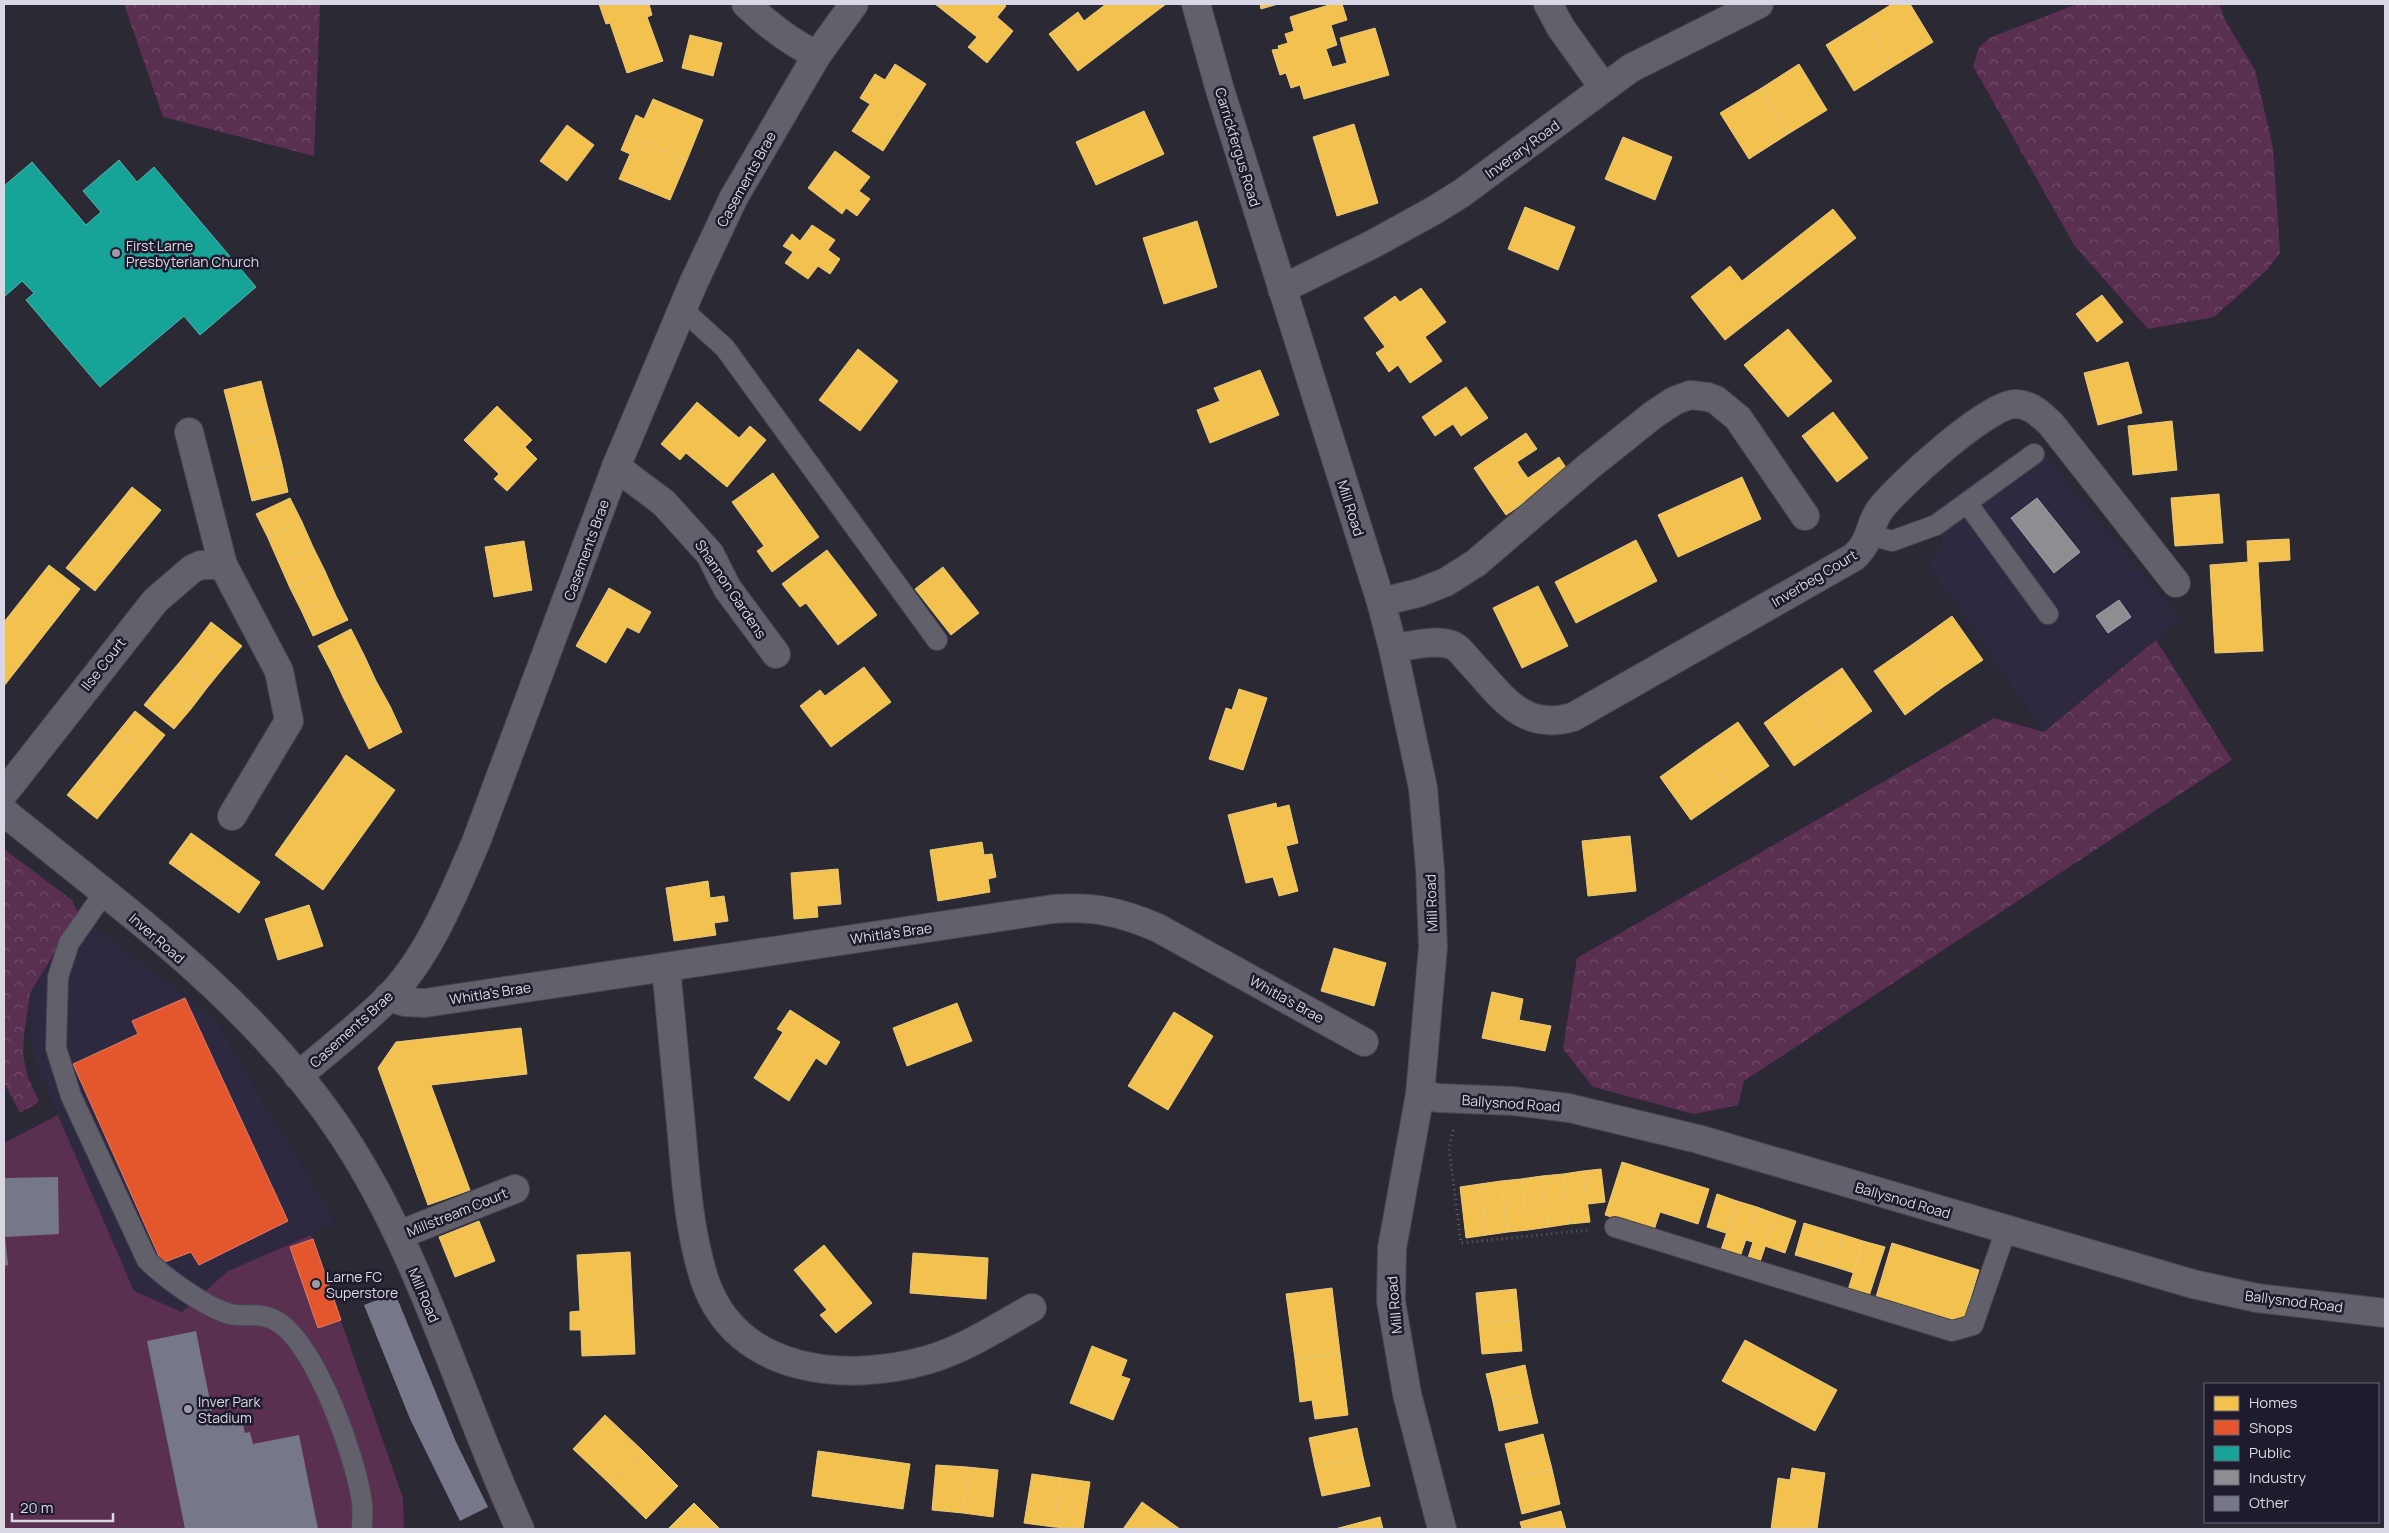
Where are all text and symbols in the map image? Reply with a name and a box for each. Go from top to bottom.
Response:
street label: Carrickfergus Road [1211,85,1265,209]
street label: Inverary Road [1481,116,1563,182]
street label: Casements Brae [712,128,780,230]
place label: First Larne Presbyterian Church [126,236,259,271]
marker: First Larne Presbyterian Church [110,247,122,259]
street label: Mill Road [1333,478,1369,538]
street label: Casements Brae [559,497,613,603]
street label: Shannon Gardens [691,536,771,642]
street label: Inverbeg Court [1768,545,1861,611]
street label: Ilse Court [76,633,130,694]
street label: Mill Road [1421,874,1441,932]
street label: Inver Road [125,909,189,967]
street label: Whitla's Brae [849,918,933,948]
street label: Whitla's Brae [1246,971,1328,1027]
street label: Whitla's Brae [448,977,532,1009]
street label: Casements Brae [305,986,397,1072]
street label: Ballysnod Road [1461,1090,1561,1116]
street label: Ballysnod Road [1853,1177,1953,1223]
street label: Millstream Court [404,1183,511,1241]
street label: Mill Road [404,1265,444,1325]
place label: Larne FC Superstore [326,1267,398,1302]
street label: Mill Road [1382,1276,1406,1334]
marker: Larne FC Superstore [310,1278,322,1290]
street label: Ballysnod Road [2244,1286,2344,1316]
legend [2204,1383,2379,1523]
place label: Inver Park Stadium [198,1392,261,1427]
text: Homes [2249,1392,2298,1413]
marker: Inver Park Stadium [182,1403,194,1415]
text: Shops [2249,1417,2293,1438]
text: Public [2249,1442,2291,1463]
text: Industry [2249,1467,2306,1488]
scale bar [12,1490,114,1522]
text: Other [2249,1492,2290,1513]
text: 20 m [20,1497,53,1518]

